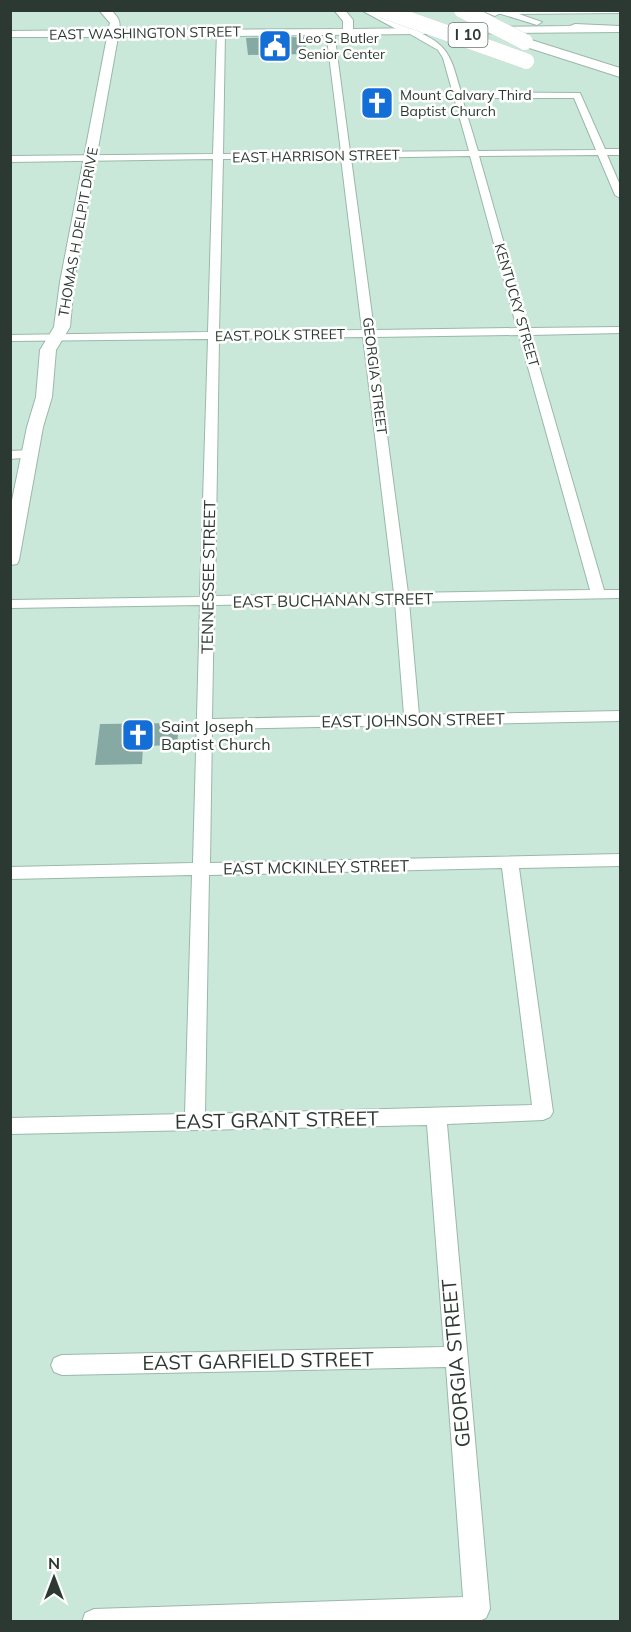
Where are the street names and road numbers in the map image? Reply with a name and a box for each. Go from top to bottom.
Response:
street label: EAST WASHINGTON STREET [49,22,241,44]
road number: I 10 [448,23,488,47]
street label: THOMAS H DELPIT DRIVE [54,146,102,318]
street label: EAST HARRISON STREET [232,146,401,166]
street label: KENTUCKY STREET [491,241,543,369]
street label: GEORGIA STREET [359,316,391,436]
street label: EAST POLK STREET [215,325,346,345]
street label: TENNESSEE STREET [197,500,219,654]
street label: EAST BUCHANAN STREET [233,588,434,612]
street label: EAST JOHNSON STREET [321,708,505,732]
street label: EAST MCKINLEY STREET [223,855,409,879]
street label: EAST GRANT STREET [175,1105,379,1134]
street label: GEORGIA STREET [436,1278,475,1448]
street label: EAST GARFIELD STREET [142,1346,374,1375]

